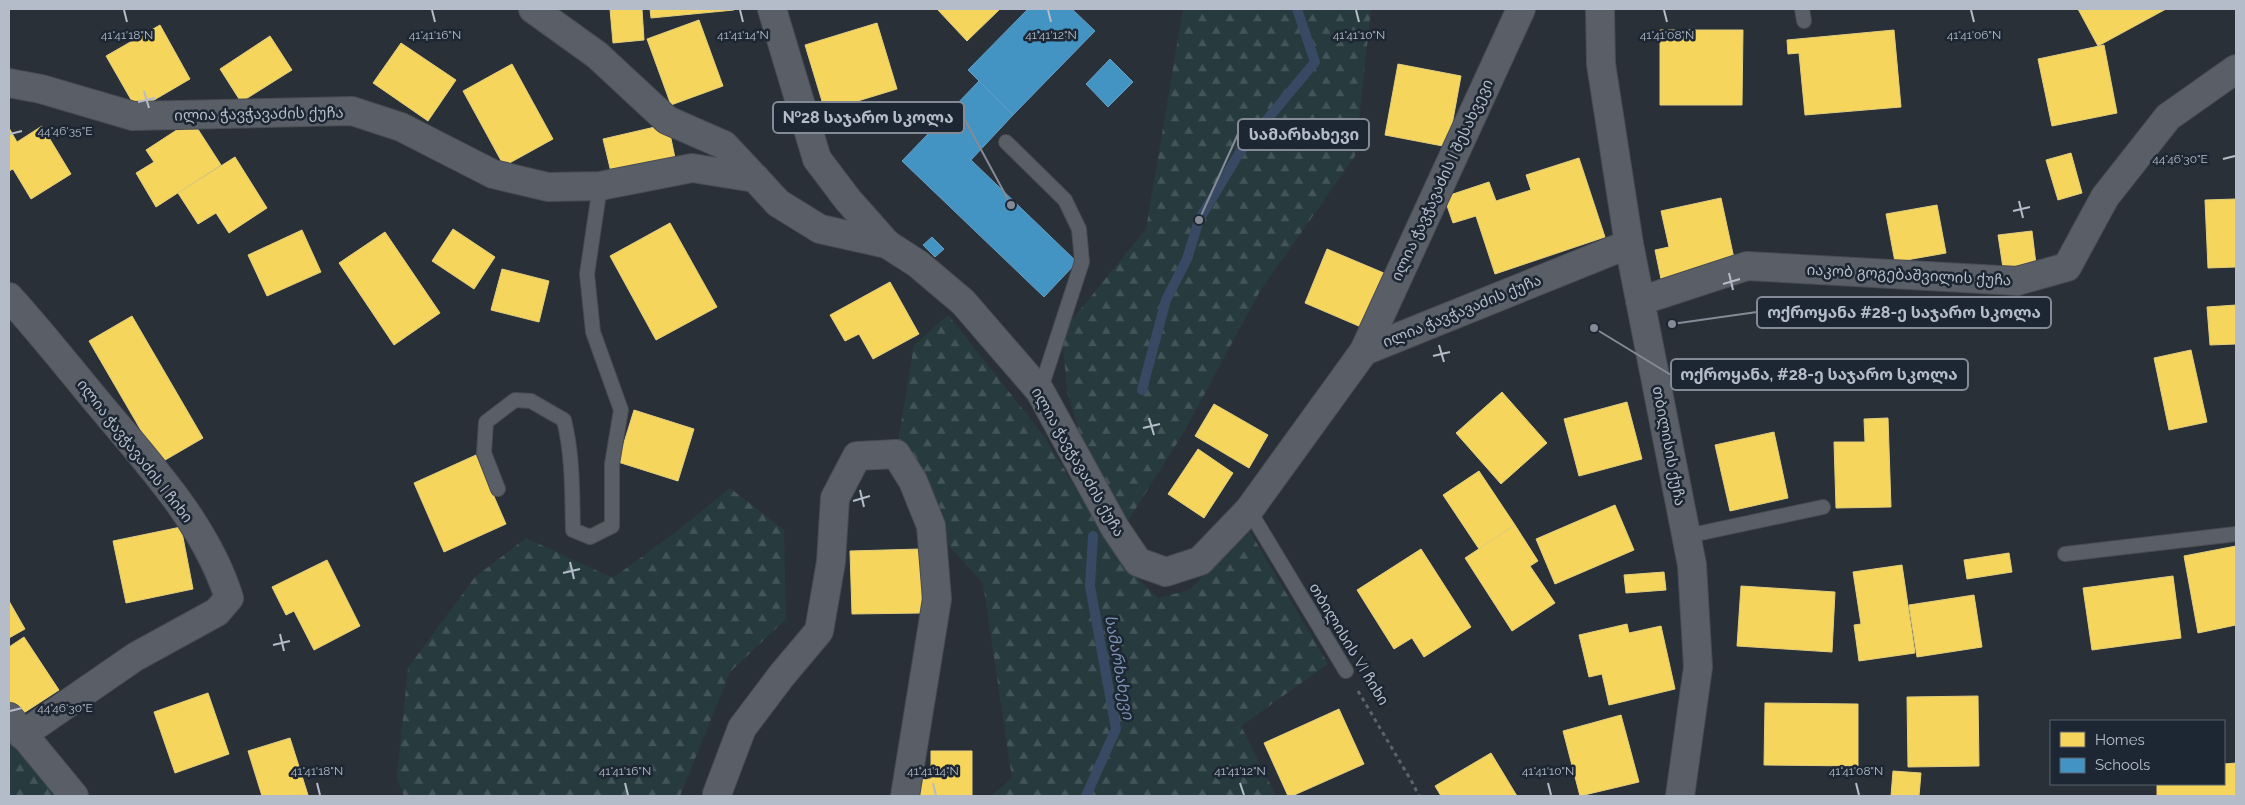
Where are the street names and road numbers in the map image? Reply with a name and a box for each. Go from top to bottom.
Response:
street label: ილია ჭავჭავაძის I შესახვევი [1387,76,1497,284]
street label: ილია ჭავჭავაძის ქუჩა [174,104,344,124]
street label: იაკობ გოგებაშვილის ქუჩა [1806,261,2012,289]
street label: ილია ჭავჭავაძის ქუჩა [1380,271,1544,351]
street label: ილია ჭავჭავაძის I ჩიხი [73,376,197,526]
street label: ილია ჭავჭავაძის ქუჩა [1028,384,1128,540]
street label: თბილისის ქუჩა [1649,385,1689,507]
street label: თბილისის VI ჩიხი [1305,580,1393,708]

